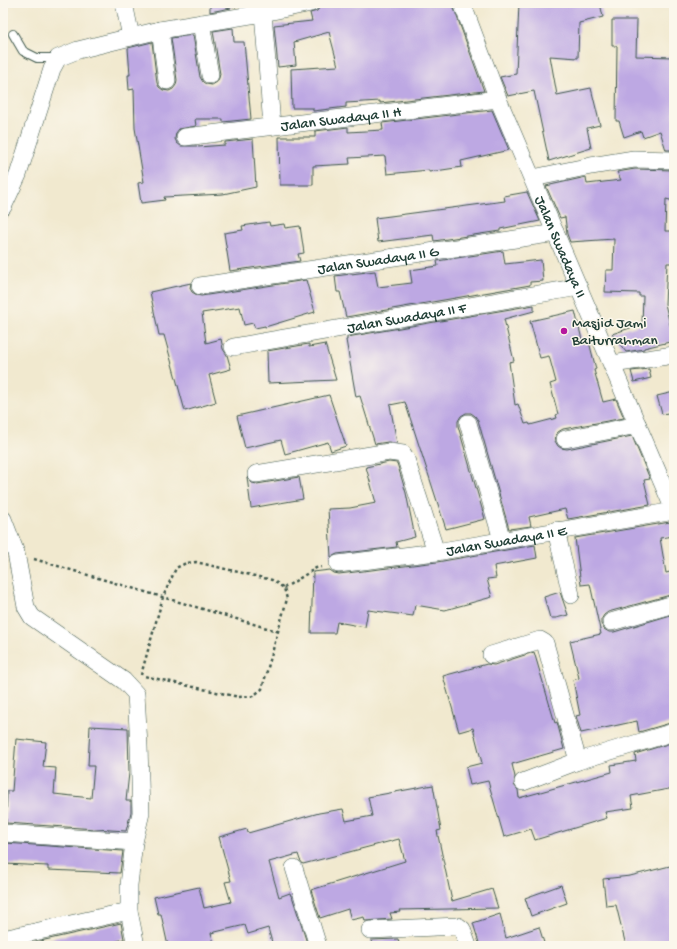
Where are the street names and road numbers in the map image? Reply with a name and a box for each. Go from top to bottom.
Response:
street label: Jalan Swadaya II H [280,104,403,136]
street label: Jalan Swadaya II [530,194,589,301]
street label: Jalan Swadaya II G [317,243,441,279]
street label: Jalan Swadaya II F [346,300,469,338]
street label: Jalan Swadaya II E [445,523,569,561]

